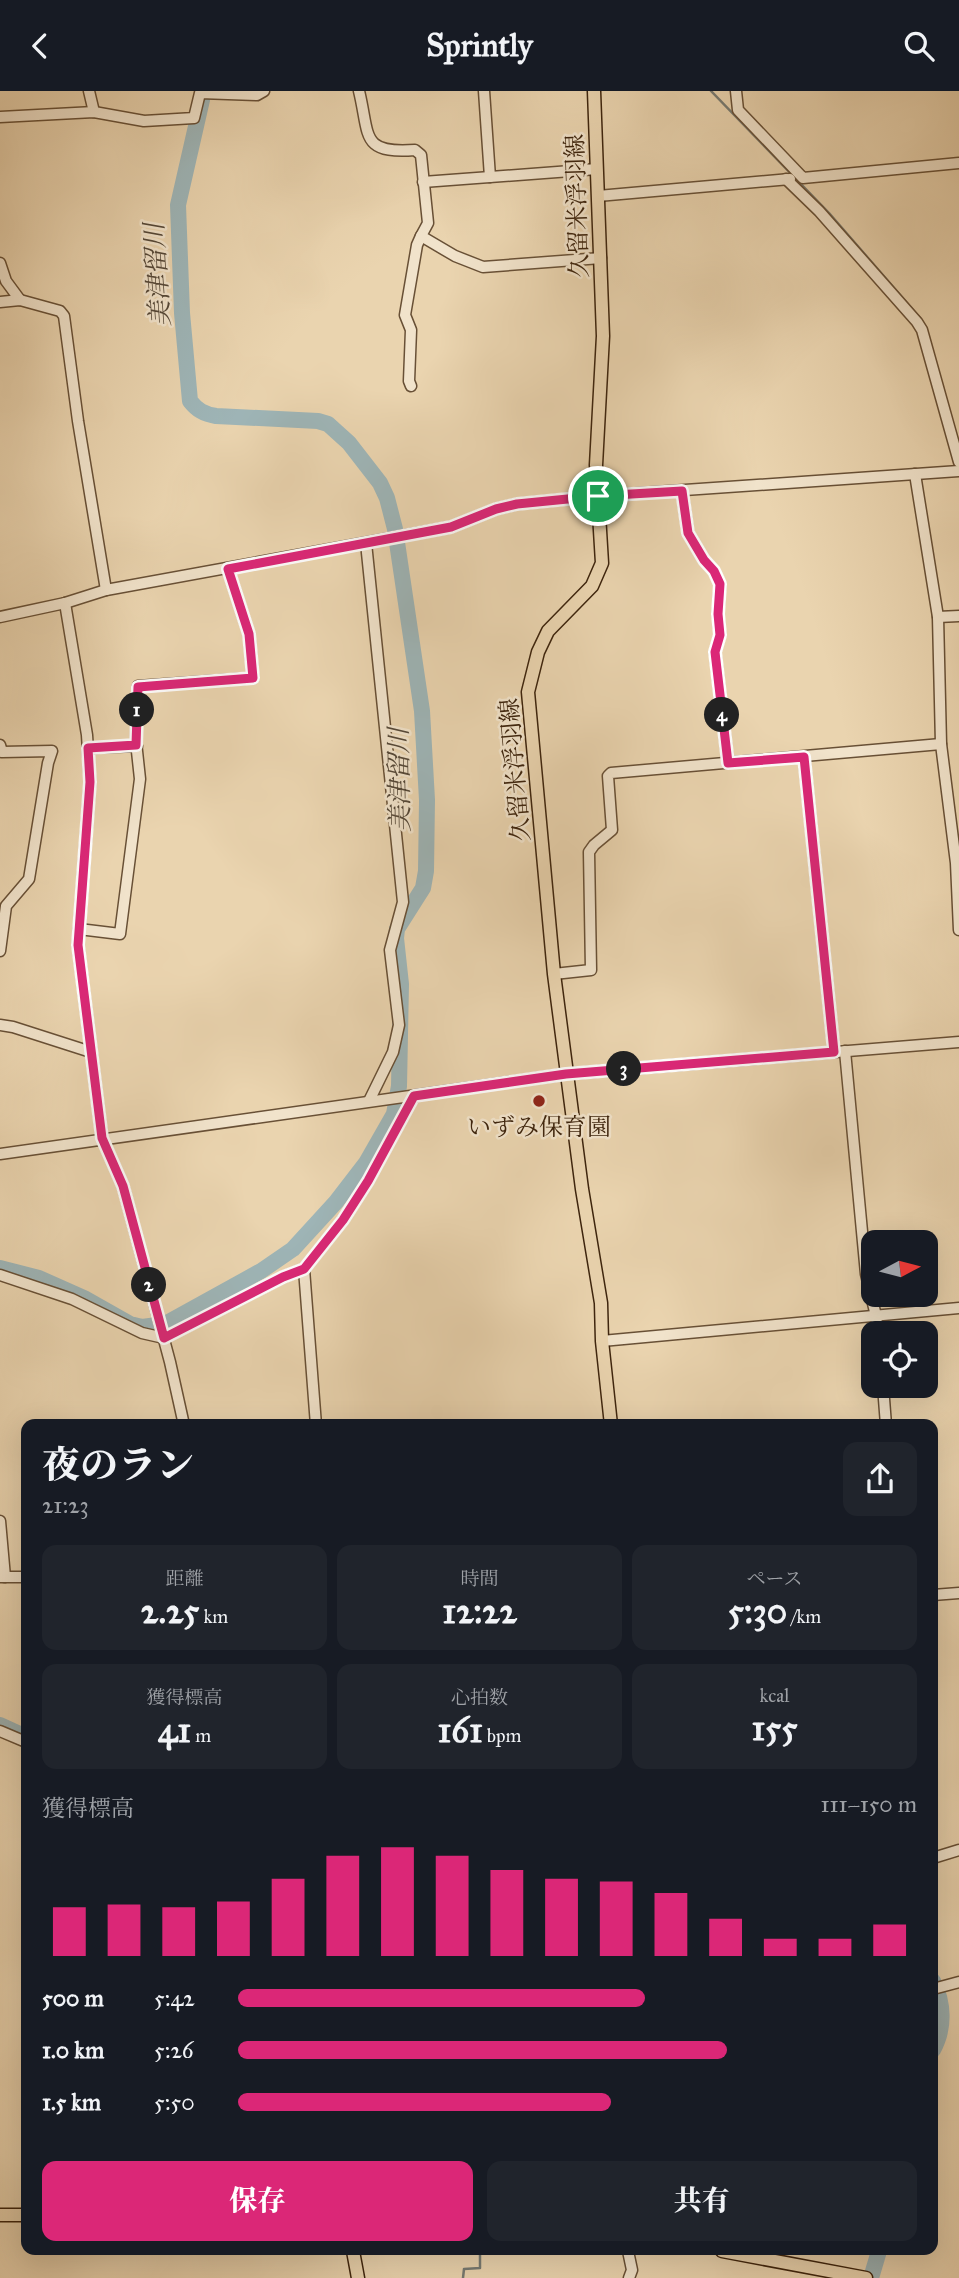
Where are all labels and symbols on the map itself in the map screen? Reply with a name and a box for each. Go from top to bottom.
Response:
street label: 久留米浮羽線 [559,134,595,278]
water label: 美津留川 [137,219,177,328]
pin [568,466,628,526]
pin: 1 [120,693,154,727]
street label: 久留米浮羽線 [494,697,536,843]
pin: 4 [704,697,740,733]
water label: 美津留川 [382,725,416,832]
pin: 3 [606,1051,642,1087]
marker: いずみ保育園 [531,1093,547,1109]
place label: いずみ保育園 [467,1112,611,1142]
north arrow [861,1230,938,1307]
pin: 2 [132,1267,166,1303]

